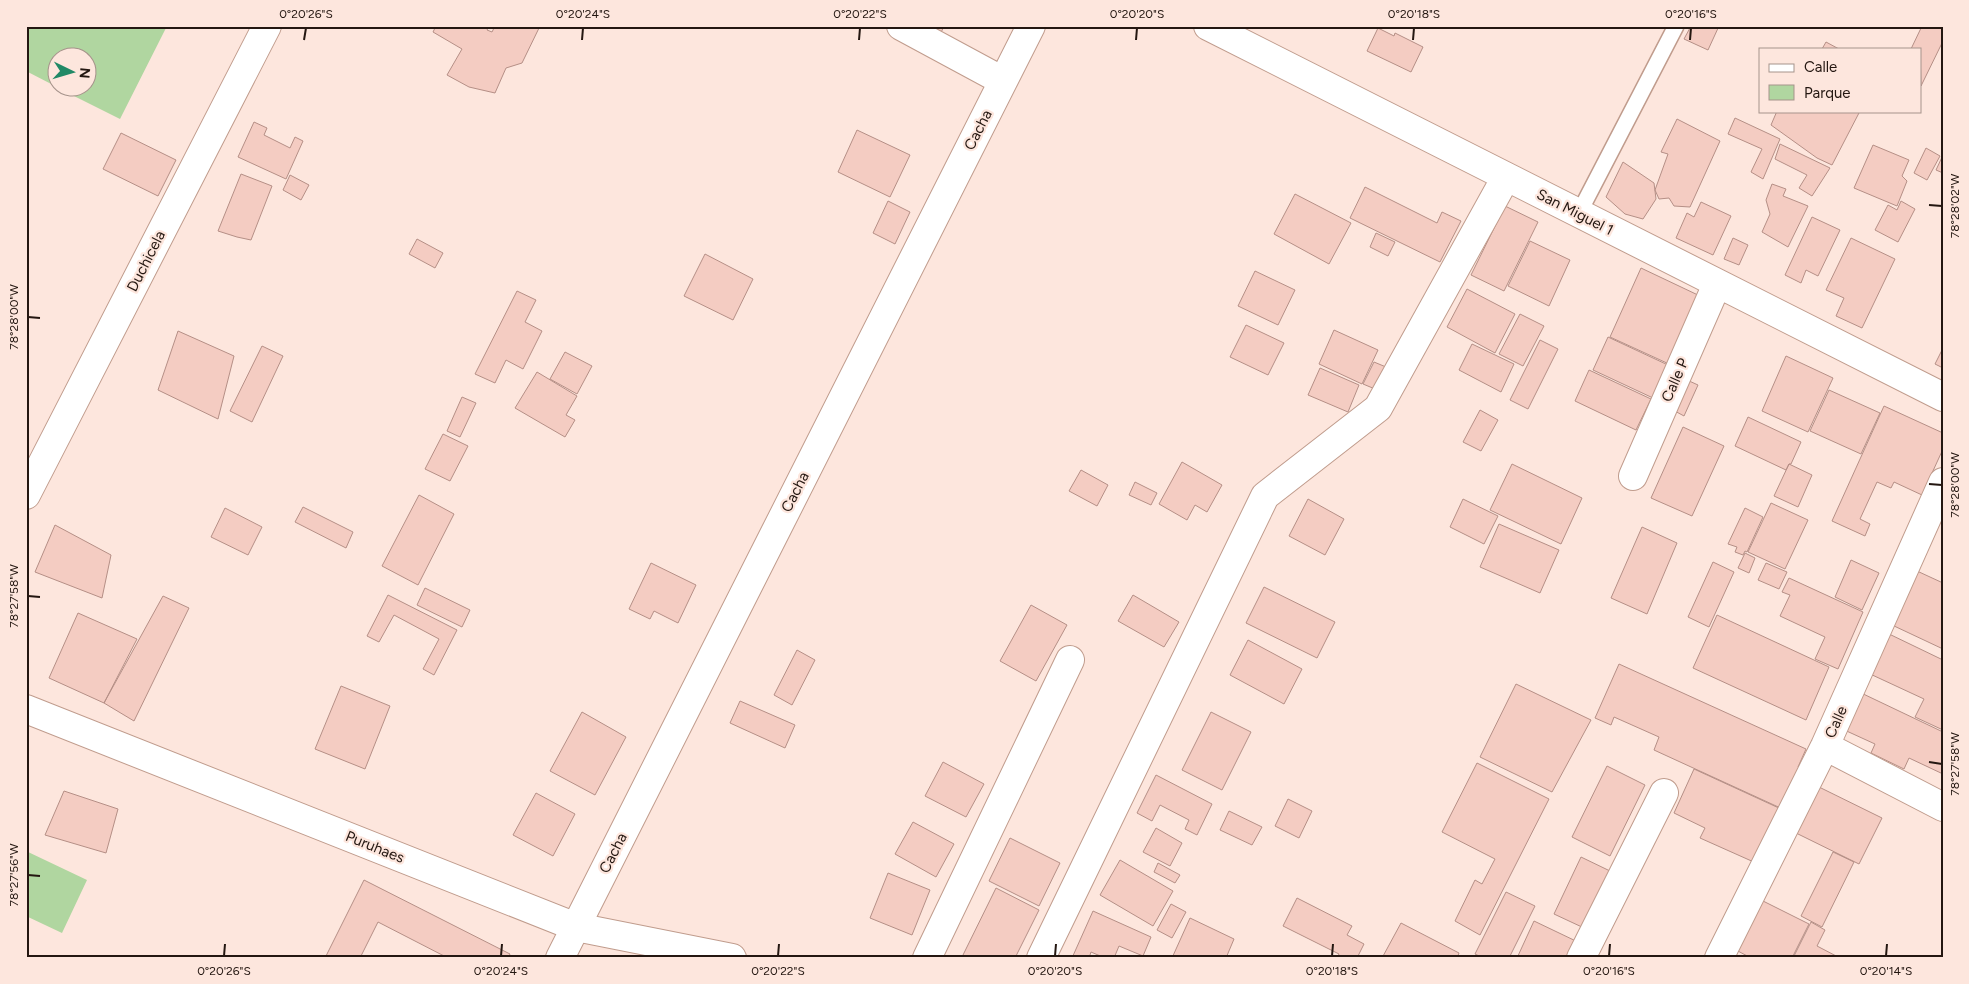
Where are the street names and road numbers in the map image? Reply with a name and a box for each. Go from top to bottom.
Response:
street label: Cacha [960,107,996,153]
street label: San Miguel 1 [1534,185,1616,239]
street label: Duchicela [123,228,169,294]
street label: Calle P [1657,355,1693,405]
street label: Cacha [777,469,813,515]
street label: Calle [1821,703,1851,741]
street label: Puruhaes [343,827,407,867]
street label: Cacha [595,830,631,876]

